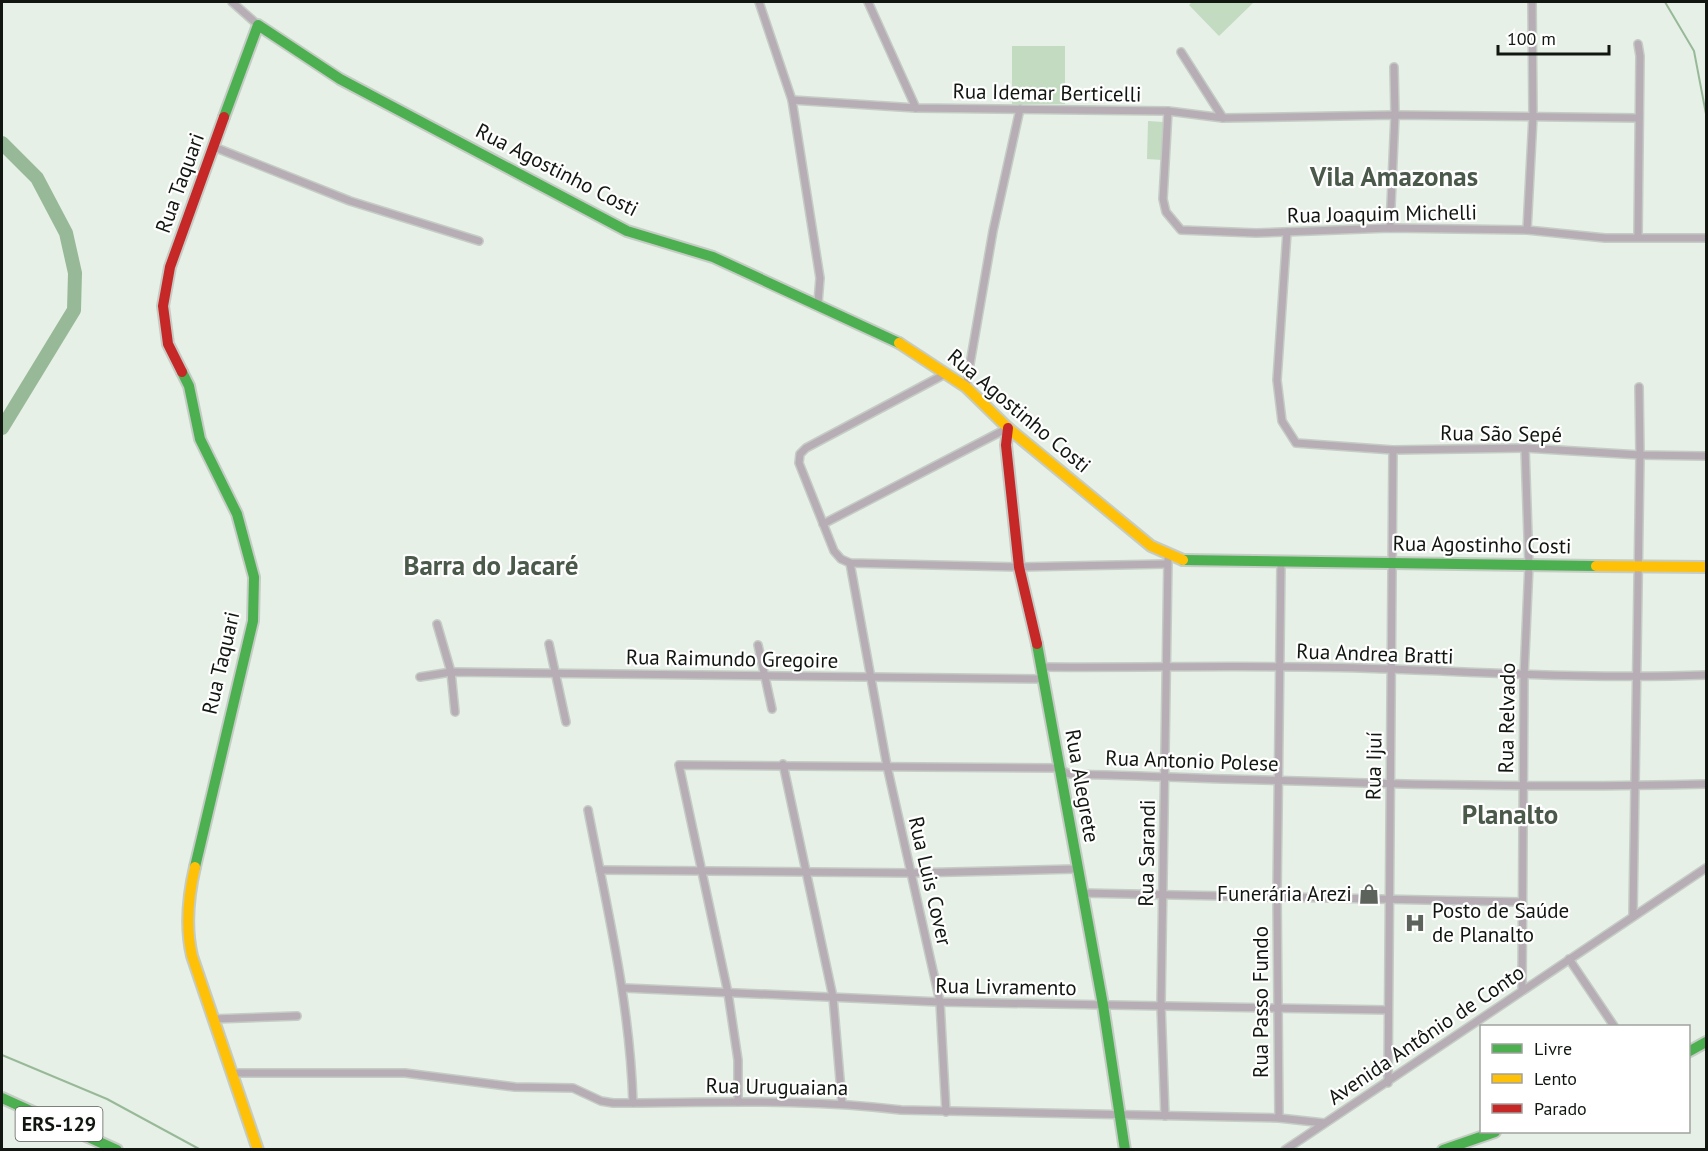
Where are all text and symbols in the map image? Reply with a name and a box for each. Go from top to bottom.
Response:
scale bar [1498,18,1609,56]
text: 100 m [1507,27,1556,50]
street label: Rua Idemar Berticelli [952,77,1142,108]
street label: Rua Agostinho Costi [471,117,643,222]
street label: Rua Taquari [149,129,210,237]
district label: Vila Amazonas [1309,159,1478,193]
street label: Rua Joaquim Michelli [1287,198,1477,229]
street label: Rua Agostinho Costi [942,343,1097,478]
street label: Rua São Sepé [1440,419,1562,448]
street label: Rua Agostinho Costi [1392,529,1572,560]
district label: Barra do Jacaré [403,548,579,582]
street label: Rua Taquari [196,609,245,717]
street label: Rua Andrea Bratti [1296,637,1454,670]
street label: Rua Raimundo Gregoire [626,643,838,674]
street label: Rua Relvado [1492,662,1521,774]
street label: Rua Alegrete [1059,727,1106,845]
street label: Rua Ijuí [1359,731,1388,800]
street label: Rua Antonio Polese [1105,744,1279,777]
district label: Planalto [1462,797,1558,831]
street label: Rua Sarandi [1132,799,1161,907]
street label: Rua Luis Cover [903,814,958,948]
place label: Funerária Arezi [1217,880,1352,907]
shop icon: Funerária Arezi [1357,882,1381,906]
place label: Posto de Saúde de Planalto [1432,897,1569,948]
hospital icon: Posto de Saúde de Planalto [1403,911,1427,935]
street label: Rua Passo Fundo [1247,926,1274,1078]
street label: Avenida Antônio de Conto [1322,959,1529,1110]
street label: Rua Livramento [935,972,1077,1001]
legend [1480,1025,1690,1133]
text: Livre [1534,1037,1572,1060]
text: Lento [1534,1067,1577,1090]
street label: Rua Uruguaiana [705,1072,849,1101]
text: Parado [1534,1097,1587,1120]
road number: ERS-129 [16,1107,103,1141]

